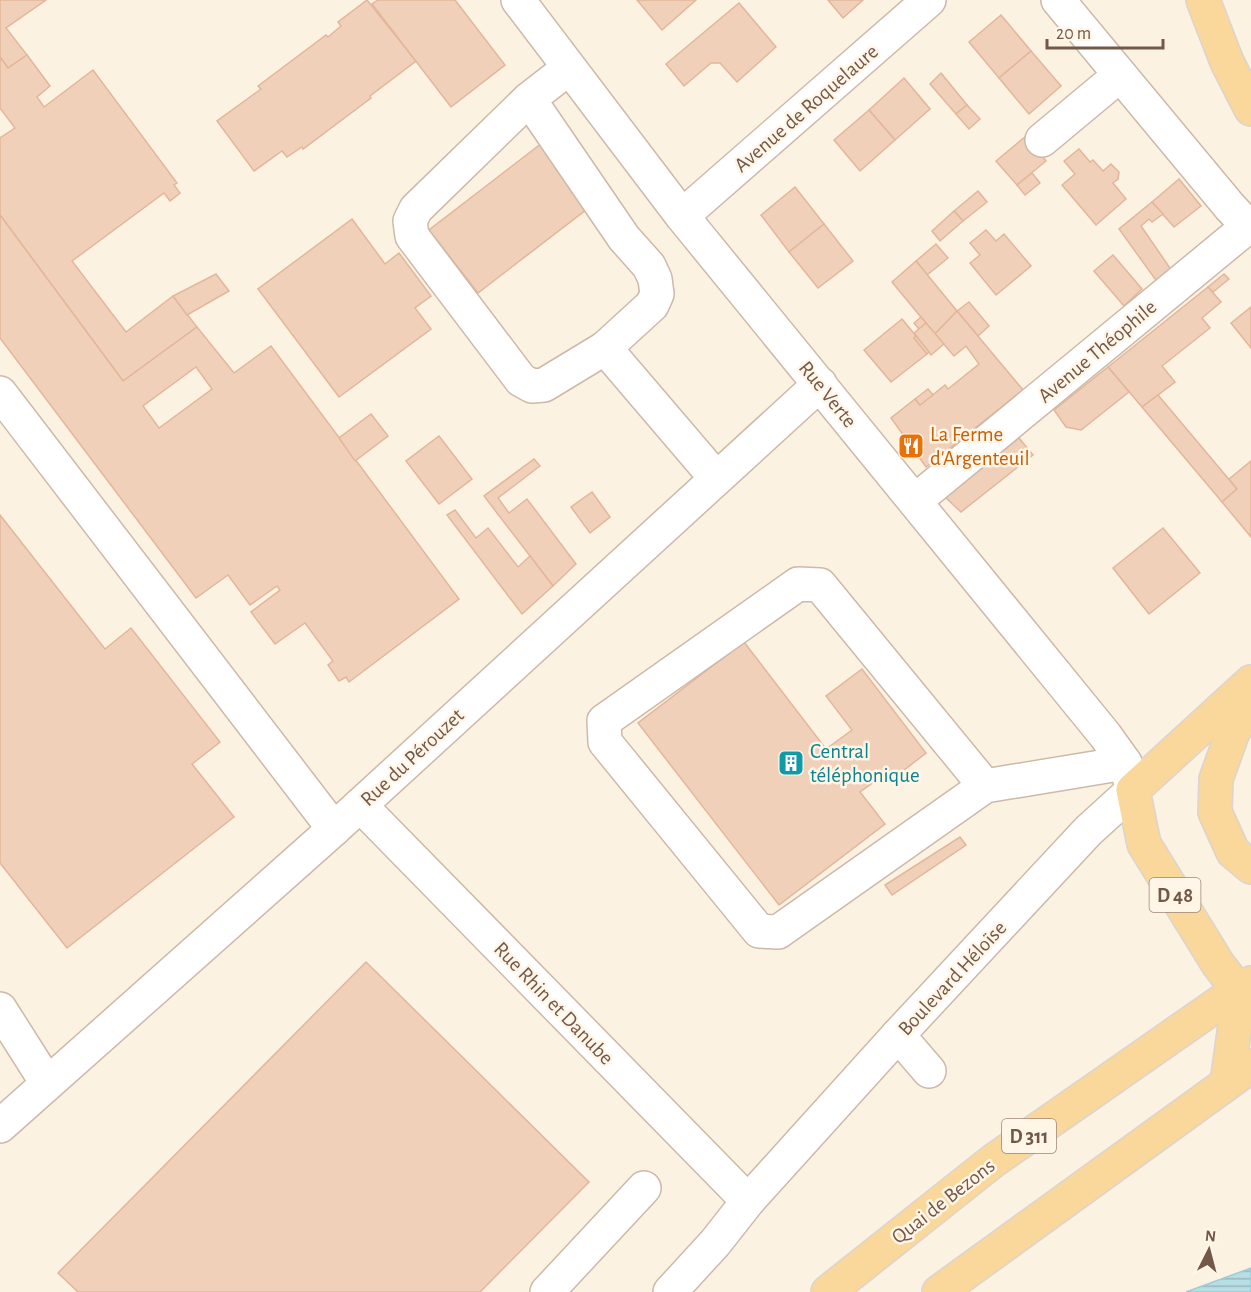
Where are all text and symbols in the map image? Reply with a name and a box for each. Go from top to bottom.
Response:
scale bar [1047,12,1162,50]
text: 20 m [1056,25,1091,43]
street label: Avenue de Roquelaure [730,40,882,176]
street label: Avenue Théophile [1034,296,1160,407]
street label: Rue Verte [795,357,860,431]
place label: La Ferme d'Argenteuil [930,424,1030,469]
restaurant icon: La Ferme d'Argenteuil [896,431,926,461]
street label: Rue du Pérouzet [357,704,468,810]
place label: Central téléphonique [810,741,920,786]
building icon: Central téléphonique [776,748,806,778]
road number: D 48 [1150,878,1200,912]
street label: Boulevard Héloïse [894,917,1010,1040]
street label: Rue Rhin et Danube [490,938,617,1069]
road number: D 311 [1002,1119,1056,1153]
street label: Quai de Bezons [888,1155,999,1248]
north arrow [1179,1220,1239,1280]
text: N [1204,1228,1217,1245]

